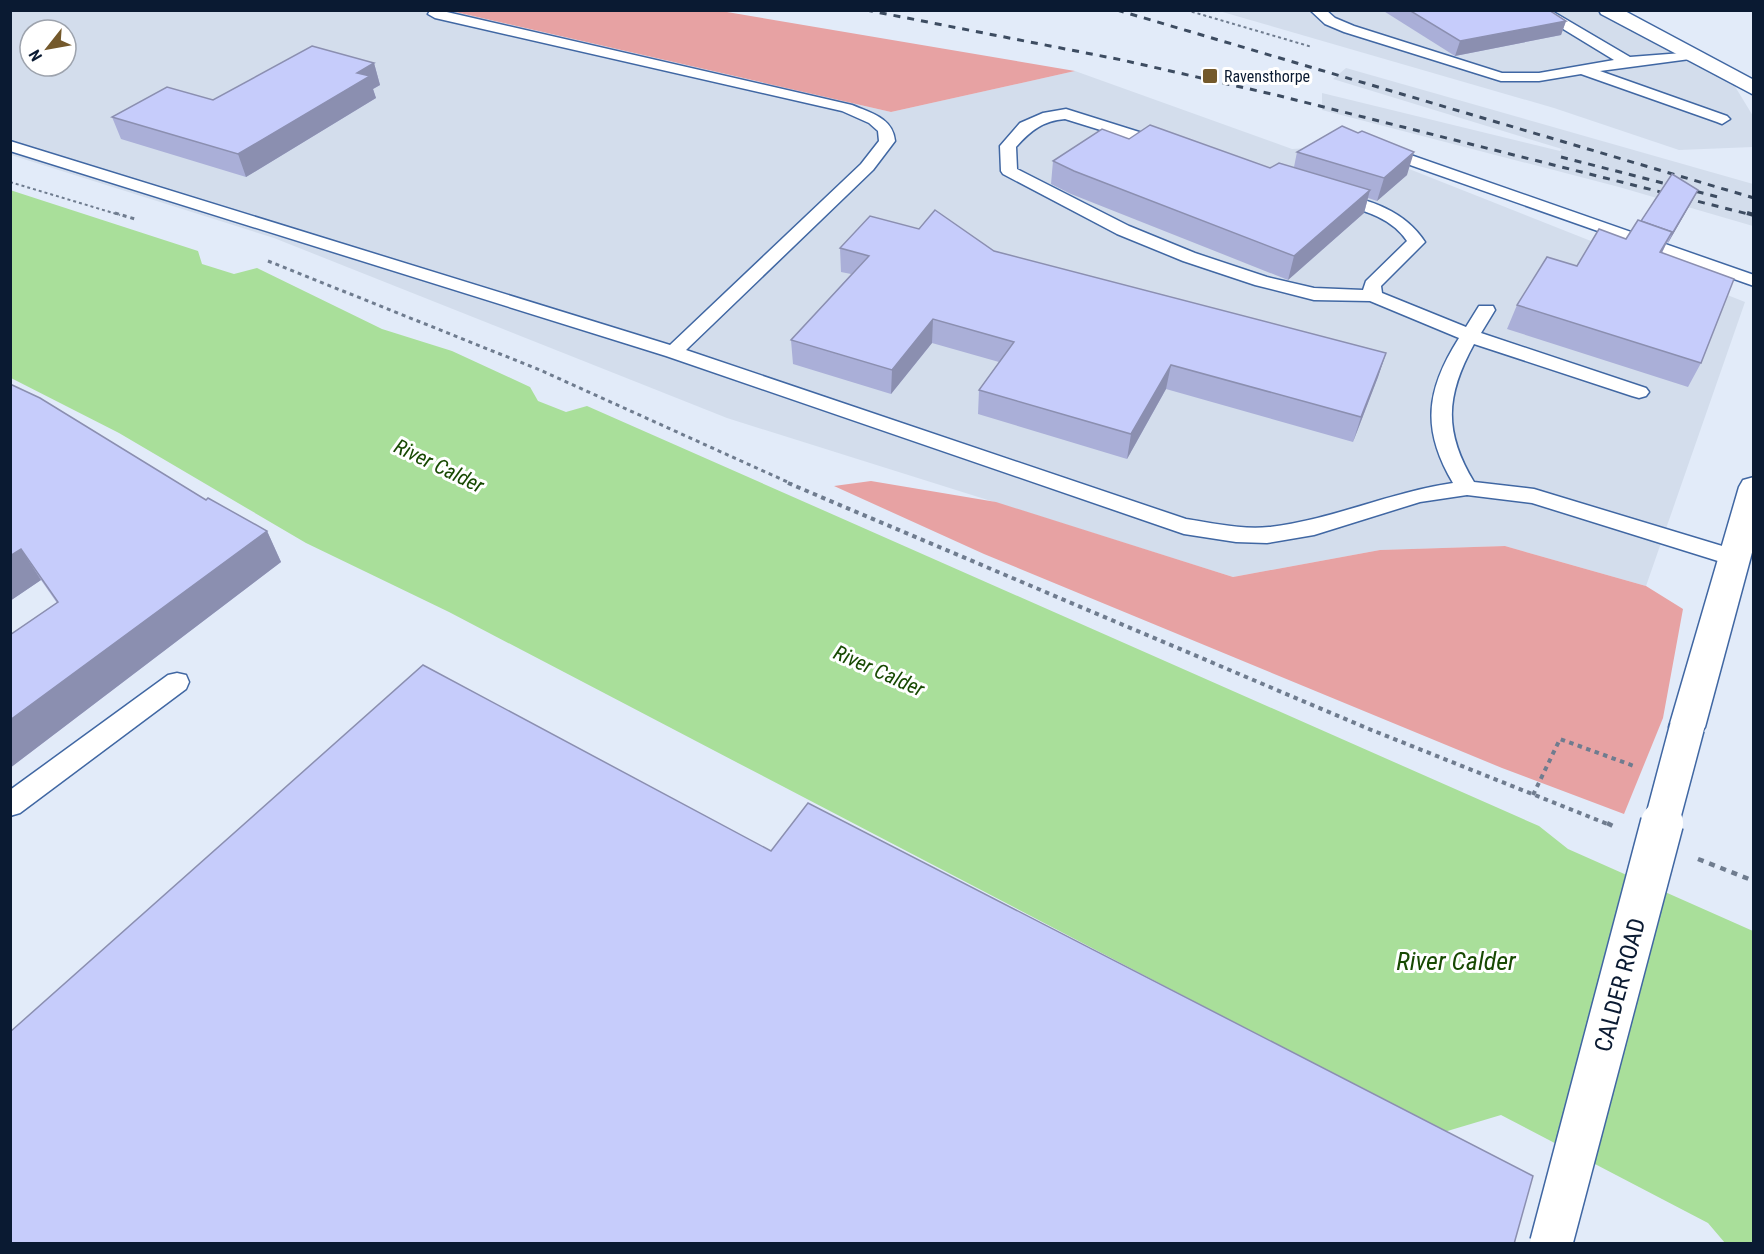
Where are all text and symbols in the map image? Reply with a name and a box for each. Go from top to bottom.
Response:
north arrow [18,18,78,78]
text: N [25,46,46,65]
marker: Ravensthorpe [1201,67,1219,85]
place label: Ravensthorpe [1224,67,1310,86]
water label: River Calder [390,434,488,498]
water label: River Calder [830,640,929,702]
street label: CALDER ROAD [1589,915,1651,1055]
water label: River Calder [1396,946,1517,976]

